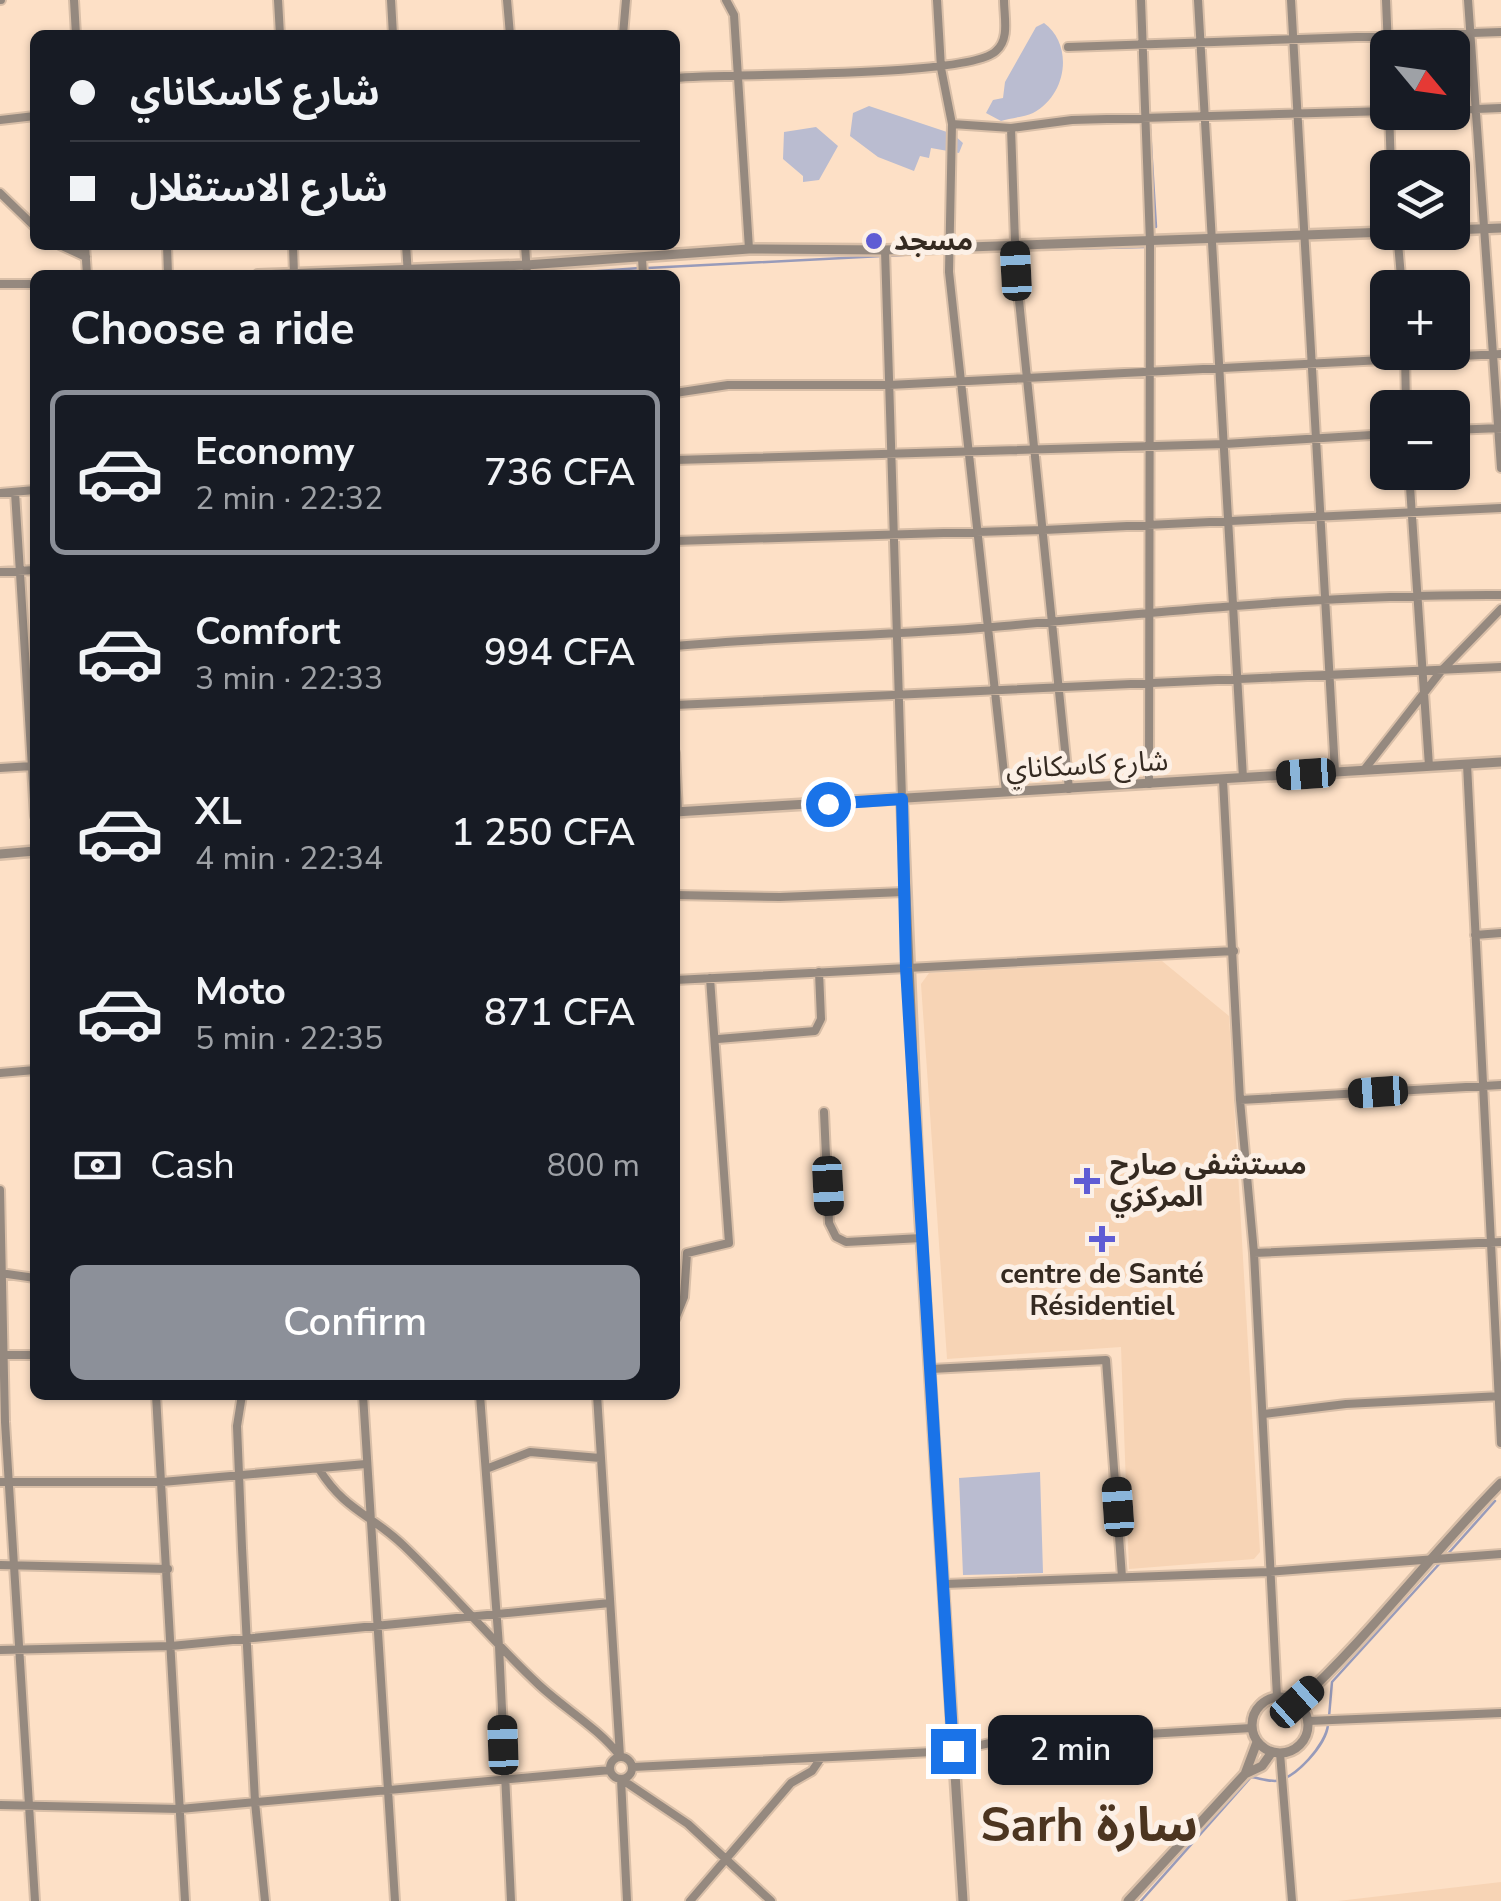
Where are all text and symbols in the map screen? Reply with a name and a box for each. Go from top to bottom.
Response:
north arrow [1370,30,1470,130]
map controls [1370,30,1470,490]
text: شارع كاسكاناي [130,67,380,118]
button: layers [1370,150,1470,250]
text: شارع الاستقلال [130,163,388,214]
place label: مسجد [894,222,973,260]
marker: مسجد [863,230,885,252]
car [999,240,1033,302]
button: + [1370,270,1470,370]
text: Choose a ride [70,299,355,360]
button: − [1370,390,1470,490]
text: Economy [195,426,354,477]
icon: car [75,428,165,518]
text: 736 CFA [484,447,635,498]
text: 2 min · 22:32 [195,477,383,520]
text: Comfort [195,606,340,657]
icon: car [75,608,165,698]
text: 994 CFA [484,627,635,678]
text: 3 min · 22:33 [195,657,383,700]
street label: شارع كاسكاناي [1005,742,1169,790]
car [1275,757,1337,791]
route start [806,782,851,827]
text: XL [195,786,242,837]
icon: car [75,788,165,878]
text: 1 250 CFA [451,807,635,858]
text: 4 min · 22:34 [195,837,383,880]
text: Moto [195,966,286,1017]
icon: car [75,968,165,1058]
text: 871 CFA [484,987,635,1038]
text: 5 min · 22:35 [195,1017,383,1060]
car [1347,1075,1409,1109]
icon: cash [70,1138,125,1193]
text: Cash [150,1140,235,1191]
text: 800 m [547,1144,640,1187]
place label: مستشفى صارح المركزي [1110,1146,1306,1218]
car [811,1155,845,1217]
marker: مستشفى صارح المركزي [1074,1168,1100,1194]
marker: centre de Santé Résidentiel [1089,1226,1115,1252]
place label: centre de Santé Résidentiel [1000,1255,1204,1325]
button: Confirm [70,1265,640,1380]
car [1101,1476,1135,1538]
car [1265,1671,1329,1733]
car [487,1714,519,1776]
callout: 2 min [988,1716,1153,1786]
text: 2 min [1030,1728,1111,1771]
route end [931,1729,976,1774]
district label: Sarh سارة [980,1792,1198,1858]

